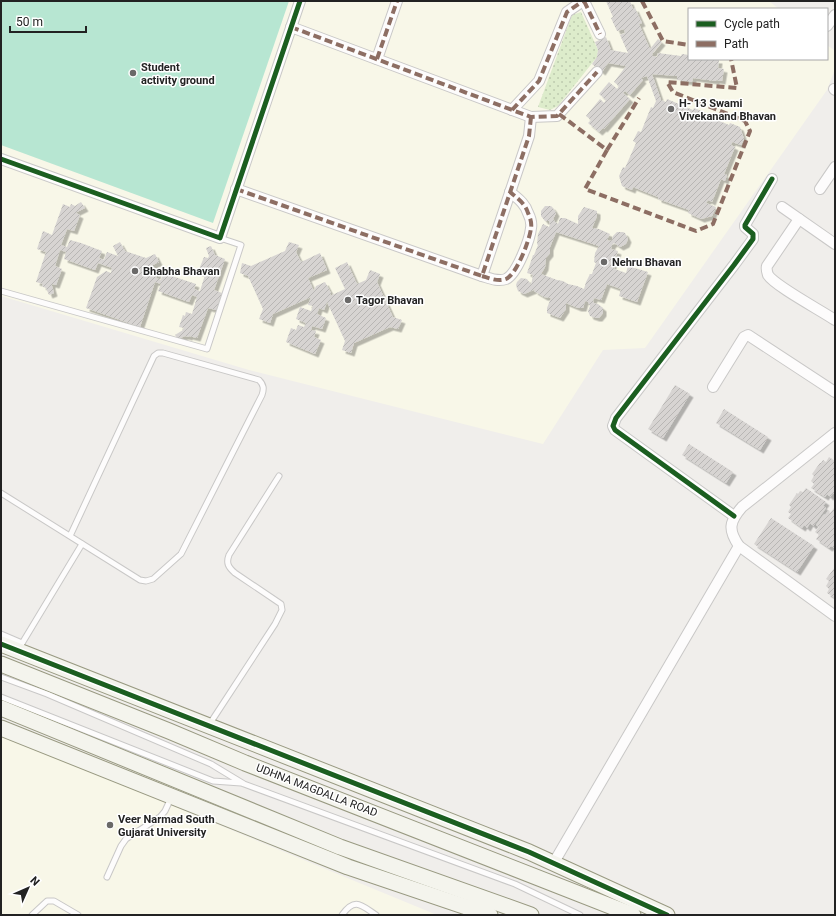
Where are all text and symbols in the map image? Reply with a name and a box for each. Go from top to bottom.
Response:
scale bar [10,8,86,34]
legend [688,8,828,60]
text: 50 m [16,15,43,29]
text: Cycle path [724,17,780,31]
text: Path [724,37,749,51]
place label: Student activity ground [141,61,215,87]
marker: Student activity ground [128,68,138,78]
place label: H- 13 Swami Vivekanand Bhavan [679,97,776,123]
marker: H- 13 Swami Vivekanand Bhavan [666,104,676,114]
place label: Nehru Bhavan [612,256,681,269]
marker: Nehru Bhavan [599,257,609,267]
place label: Bhabha Bhavan [143,265,220,278]
marker: Bhabha Bhavan [130,266,140,276]
place label: Tagor Bhavan [356,294,424,307]
marker: Tagor Bhavan [343,295,353,305]
street label: UDHNA MAGDALLA ROAD [254,761,379,820]
place label: Veer Narmad South Gujarat University [118,813,215,839]
marker: Veer Narmad South Gujarat University [105,820,115,830]
north arrow [8,868,48,908]
text: N [27,874,42,889]

